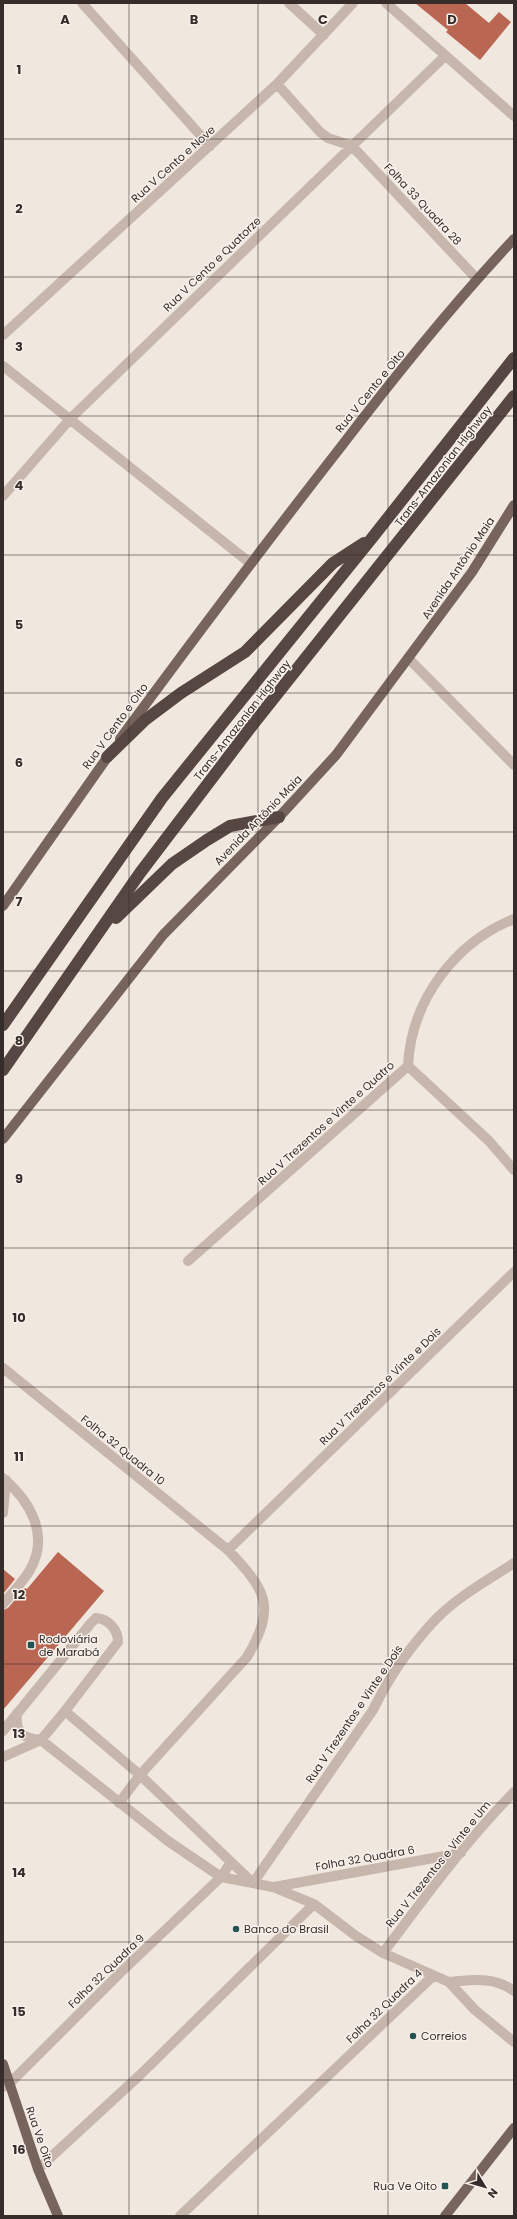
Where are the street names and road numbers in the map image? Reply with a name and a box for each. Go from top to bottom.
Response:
street label: Rua V Cento e Nove [127,122,219,206]
street label: Folha 33 Quadra 28 [381,159,465,249]
street label: Rua V Cento e Quatorze [159,213,265,315]
street label: Rua V Cento e Oito [331,346,409,436]
street label: Trans-Amazonian Highway [391,402,496,530]
street label: Avenida Antônio Maia [418,514,498,622]
street label: Trans-Amazonian Highway [190,656,295,784]
street label: Rua V Cento e Oito [78,680,152,772]
street label: Avenida Antônio Maia [210,771,306,869]
street label: Rua V Trezentos e Vinte e Quatro [254,1057,398,1189]
street label: Rua V Trezentos e Vinte e Dois [316,1323,445,1449]
street label: Folha 32 Quadra 10 [78,1411,168,1489]
street label: Rua V Trezentos e Vinte e Dois [302,1641,407,1786]
street label: Rua V Trezentos e Vinte e Um [382,1797,494,1931]
street label: Folha 32 Quadra 6 [314,1841,416,1875]
street label: Folha 32 Quadra 9 [64,1930,148,2012]
street label: Folha 32 Quadra 4 [342,1965,426,2047]
street label: Rua Ve Oito [22,2104,58,2170]

